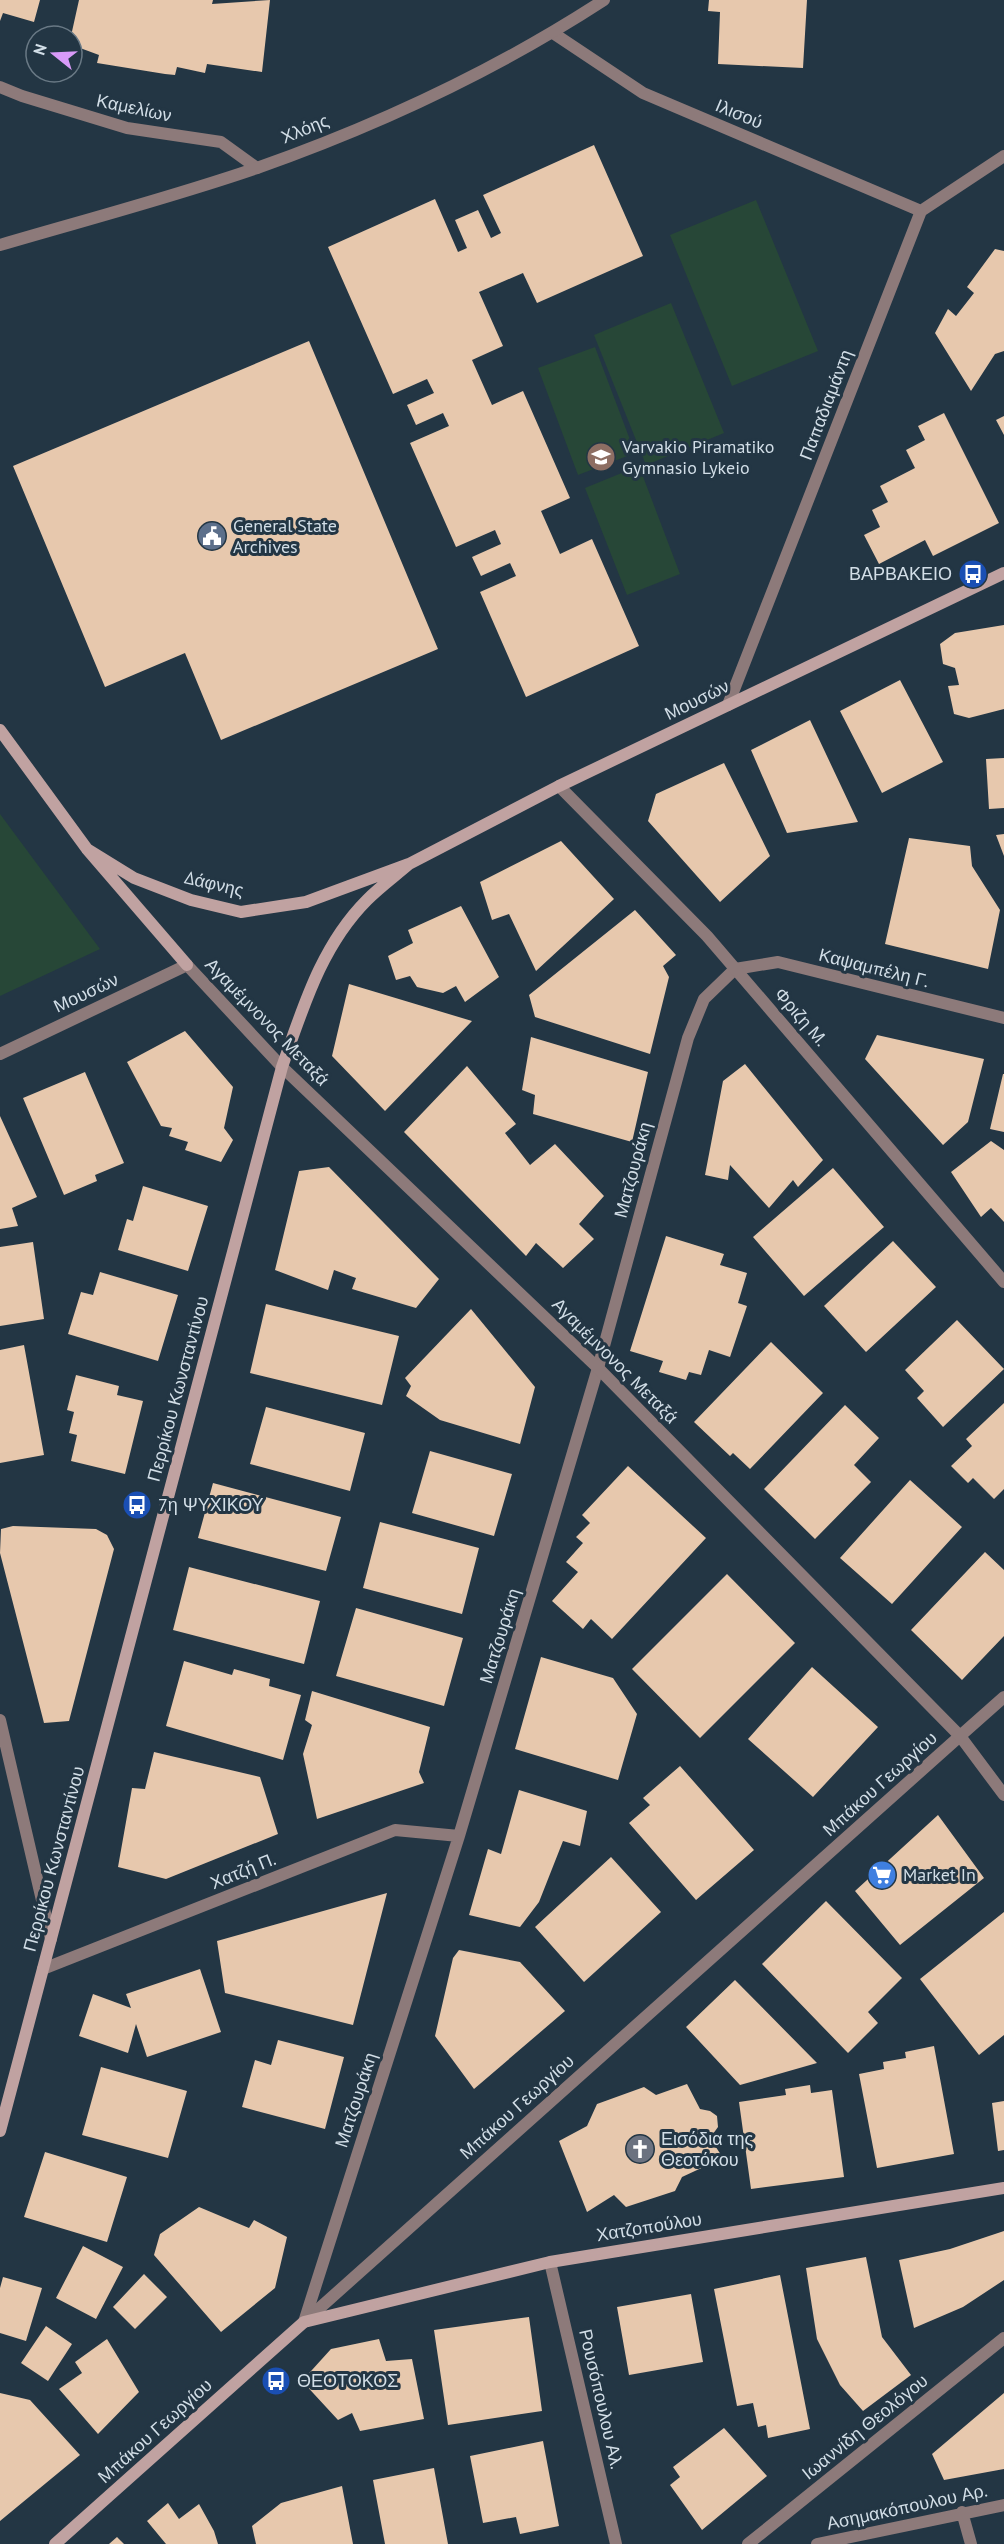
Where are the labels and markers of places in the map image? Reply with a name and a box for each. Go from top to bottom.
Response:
place label: Varvakio Piramatiko Gymnasio Lykeio [621,435,774,479]
school or university icon: Varvakio Piramatiko Gymnasio Lykeio [585,441,617,473]
place label: General State Archives [233,514,337,558]
public building icon: General State Archives [196,520,228,552]
bus stop icon: ΒΑΡΒΑΚΕΙΟ [957,558,989,590]
place label: ΒΑΡΒΑΚΕΙΟ [849,562,952,585]
bus stop icon: 7η ΨΥΧΙΚΟΥ [121,1489,153,1521]
place label: 7η ΨΥΧΙΚΟΥ [158,1493,264,1516]
supermarket icon: Market In [866,1859,898,1891]
place label: Market In [903,1863,976,1886]
place label: Εισόδια της Θεοτόκου [661,2127,753,2171]
church icon: Εισόδια της Θεοτόκου [624,2133,656,2165]
bus stop icon: ΘΕΟΤΟΚΟΣ [260,2365,292,2397]
place label: ΘΕΟΤΟΚΟΣ [297,2369,398,2392]

